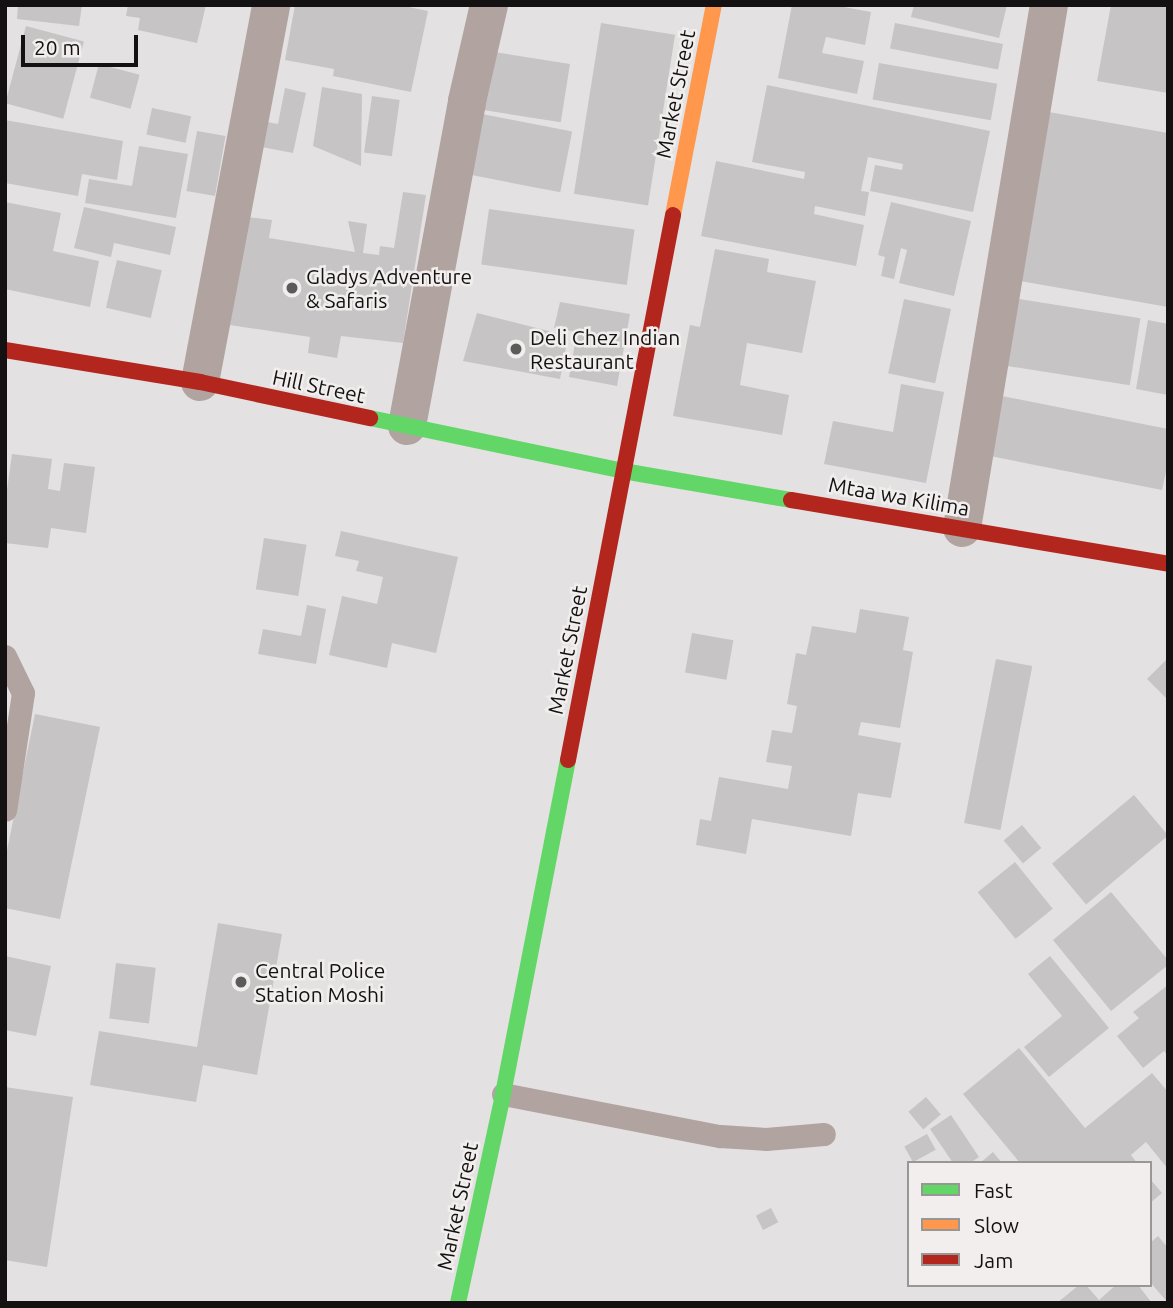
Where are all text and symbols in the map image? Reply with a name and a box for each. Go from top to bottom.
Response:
scale bar [24,21,142,65]
street label: Market Street [650,28,700,160]
text: 20 m [34,35,81,59]
place label: Gladys Adventure & Safaris [306,263,472,313]
marker: Gladys Adventure & Safaris [284,280,300,296]
place label: Deli Chez Indian Restaurant [530,324,680,374]
marker: Deli Chez Indian Restaurant [508,341,524,357]
street label: Hill Street [270,364,368,408]
street label: Mtaa wa Kilima [827,471,971,521]
street label: Market Street [542,584,592,716]
place label: Central Police Station Moshi [255,957,385,1007]
marker: Central Police Station Moshi [233,974,249,990]
street label: Market Street [431,1140,483,1272]
legend [907,1161,1152,1287]
text: Fast [974,1178,1012,1202]
text: Slow [974,1213,1019,1237]
text: Jam [974,1248,1013,1272]

